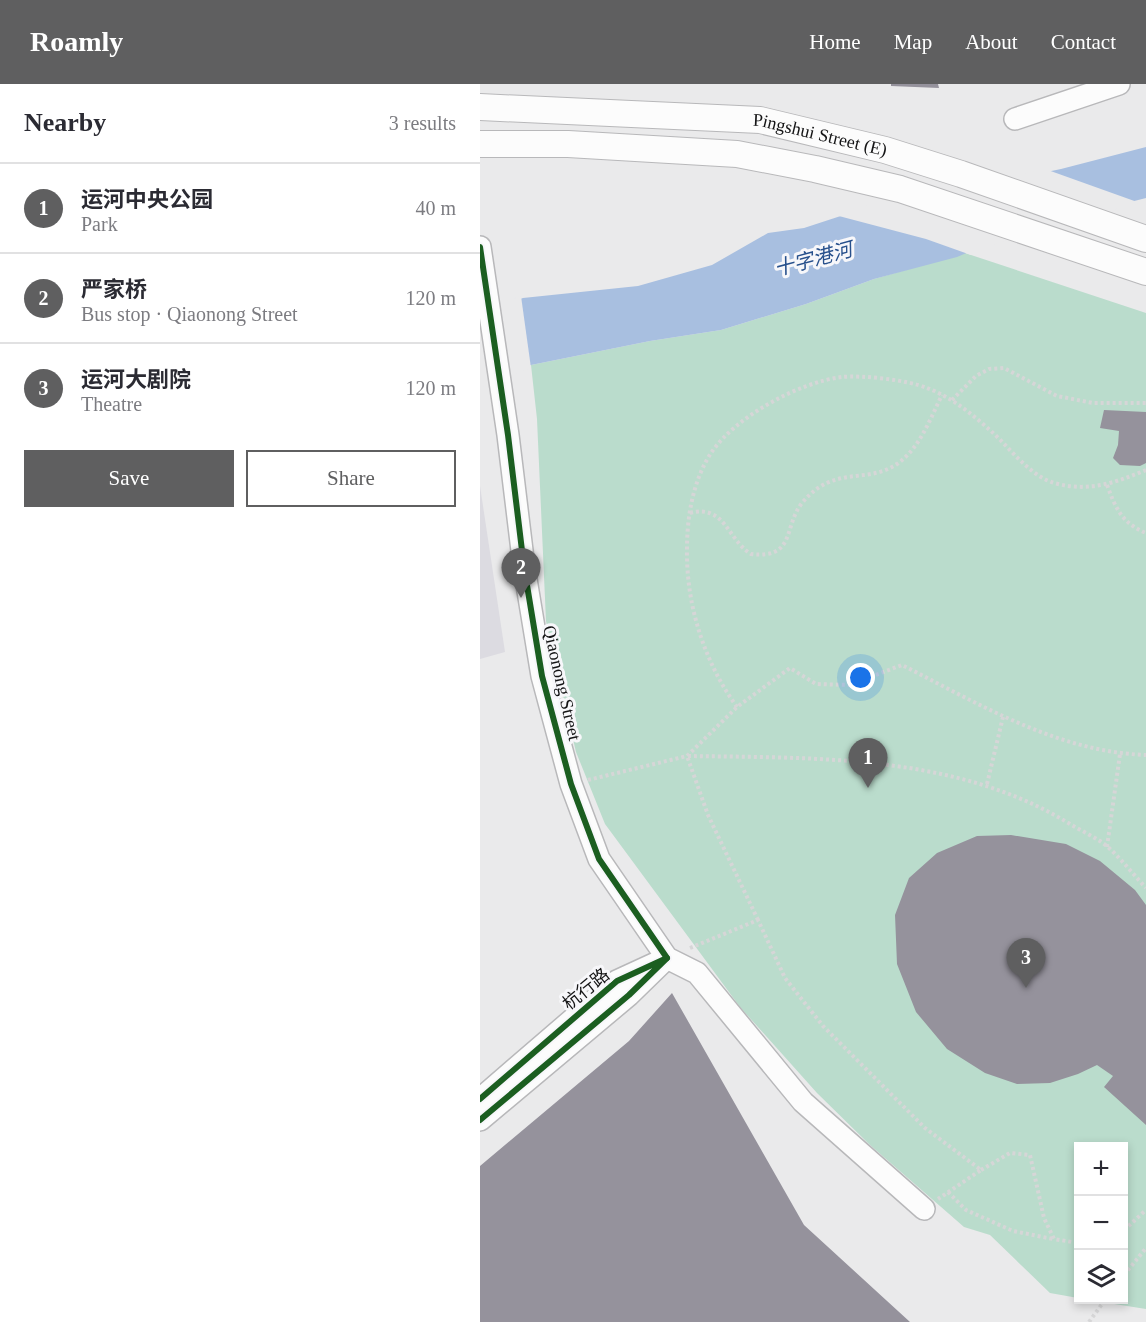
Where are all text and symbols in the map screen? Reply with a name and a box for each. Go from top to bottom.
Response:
text: Roamly [30,26,123,57]
text: Home [809,30,861,54]
text: Map [894,30,932,54]
text: About [965,30,1018,54]
text: Contact [1051,30,1116,54]
text: Nearby [24,108,106,137]
street label: Pingshui Street (E) [753,110,889,161]
text: 3 results [389,112,456,134]
text: 运河中央公园 [81,187,213,212]
text: 1 [39,197,49,219]
text: 40 m [415,197,456,219]
text: Park [81,213,118,235]
water label: 十字港河 [772,237,858,280]
text: 严家桥 [81,277,147,302]
text: 2 [39,287,49,309]
text: 120 m [405,287,456,309]
text: Bus stop · Qiaonong Street [81,303,298,325]
text: 运河大剧院 [81,367,191,392]
text: 3 [39,377,49,399]
text: 120 m [405,377,456,399]
text: Theatre [81,393,142,415]
button: Save [24,450,234,507]
button: Share [246,450,456,507]
pin: 2 [502,548,540,598]
street label: Qiaonong Street [539,624,585,742]
your location [846,663,875,692]
pin: 1 [848,738,888,788]
pin: 3 [1006,938,1046,988]
street label: 杭行路 [559,964,613,1014]
map controls [1074,1142,1128,1304]
button: + [1074,1142,1128,1196]
button: − [1074,1196,1128,1250]
button: layers [1074,1250,1128,1304]

